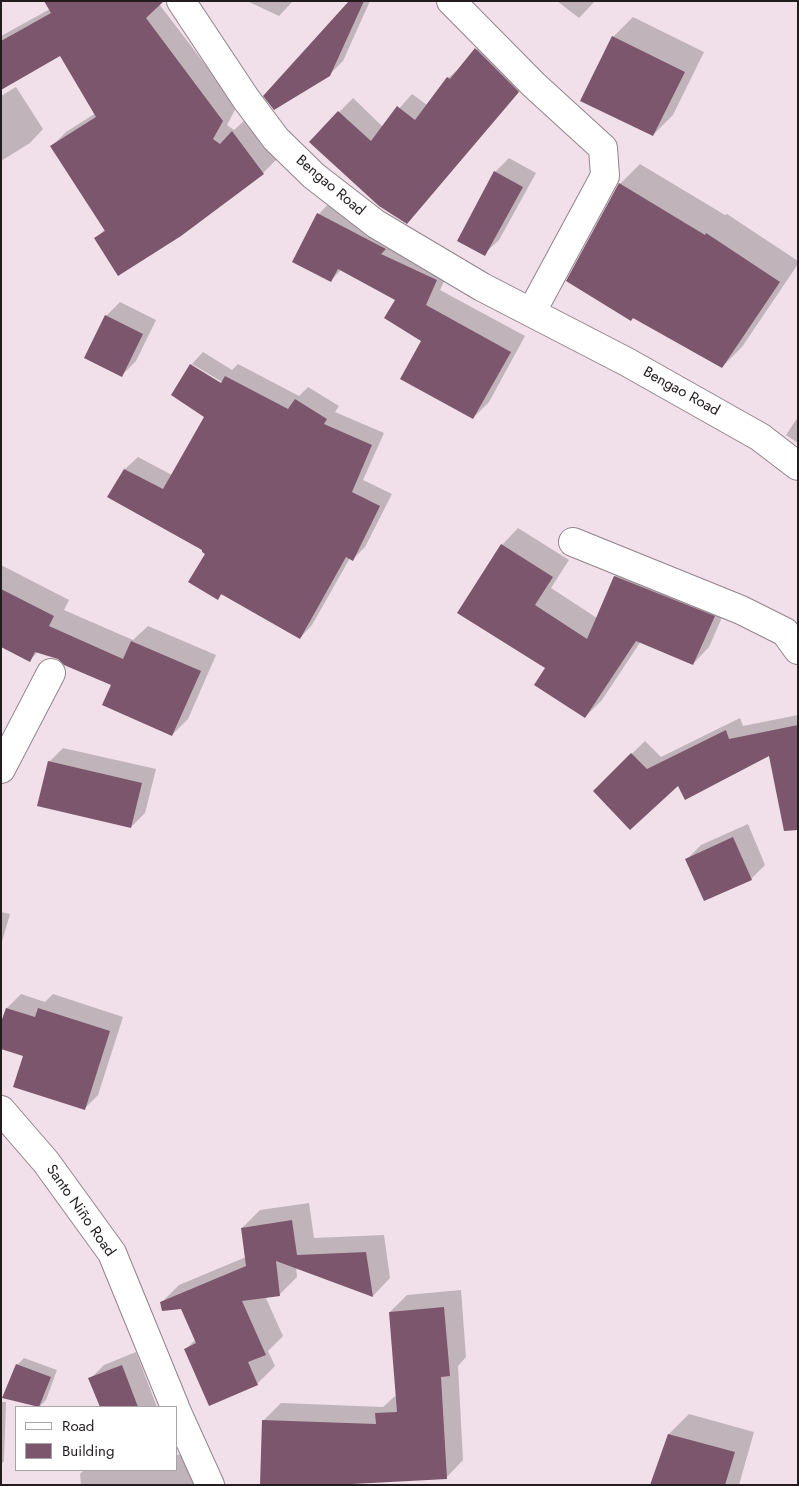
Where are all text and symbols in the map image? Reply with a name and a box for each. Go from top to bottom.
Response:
street label: Bengao Road [292,152,368,220]
street label: Bengao Road [640,364,722,420]
street label: Santo Niño Road [42,1162,118,1260]
legend [15,1406,178,1471]
text: Road [62,1415,94,1437]
text: Building [62,1440,114,1462]

